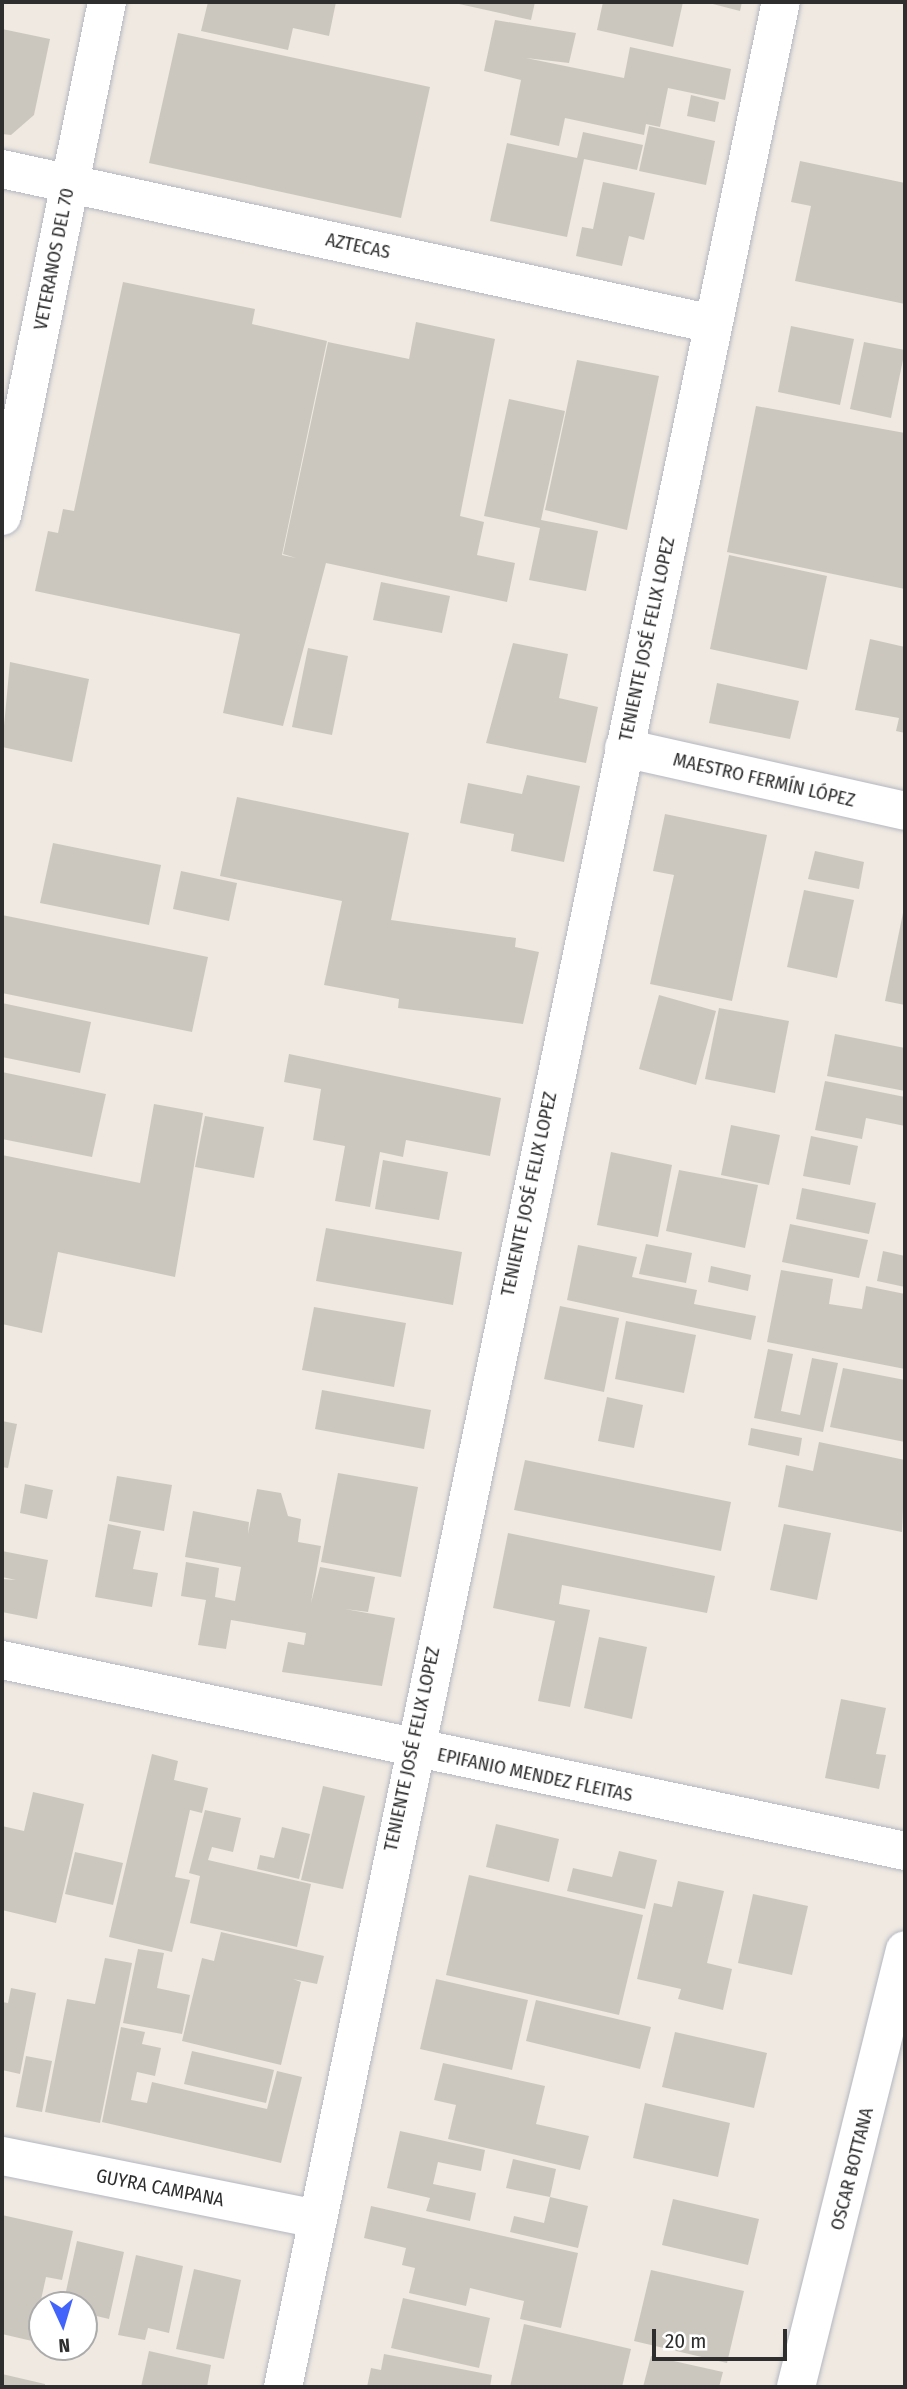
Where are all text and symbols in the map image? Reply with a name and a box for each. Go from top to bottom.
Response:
street label: VETERANOS DEL 70 [29,186,79,332]
street label: AZTECAS [324,228,392,264]
street label: TENIENTE JOSÉ FELIX LOPEZ [614,535,680,743]
street label: MAESTRO FERMÍN LÓPEZ [671,748,857,812]
street label: TENIENTE JOSÉ FELIX LOPEZ [496,1090,562,1298]
street label: TENIENTE JOSÉ FELIX LOPEZ [379,1645,445,1853]
street label: EPIFANIO MENDEZ FLEITAS [435,1743,635,1807]
street label: OSCAR BOTTANA [826,2105,878,2233]
street label: GUYRA CAMPANA [94,2164,226,2212]
north arrow [28,2291,98,2361]
scale bar [655,2316,790,2360]
text: 20 m [665,2328,706,2354]
text: N [58,2334,71,2357]

